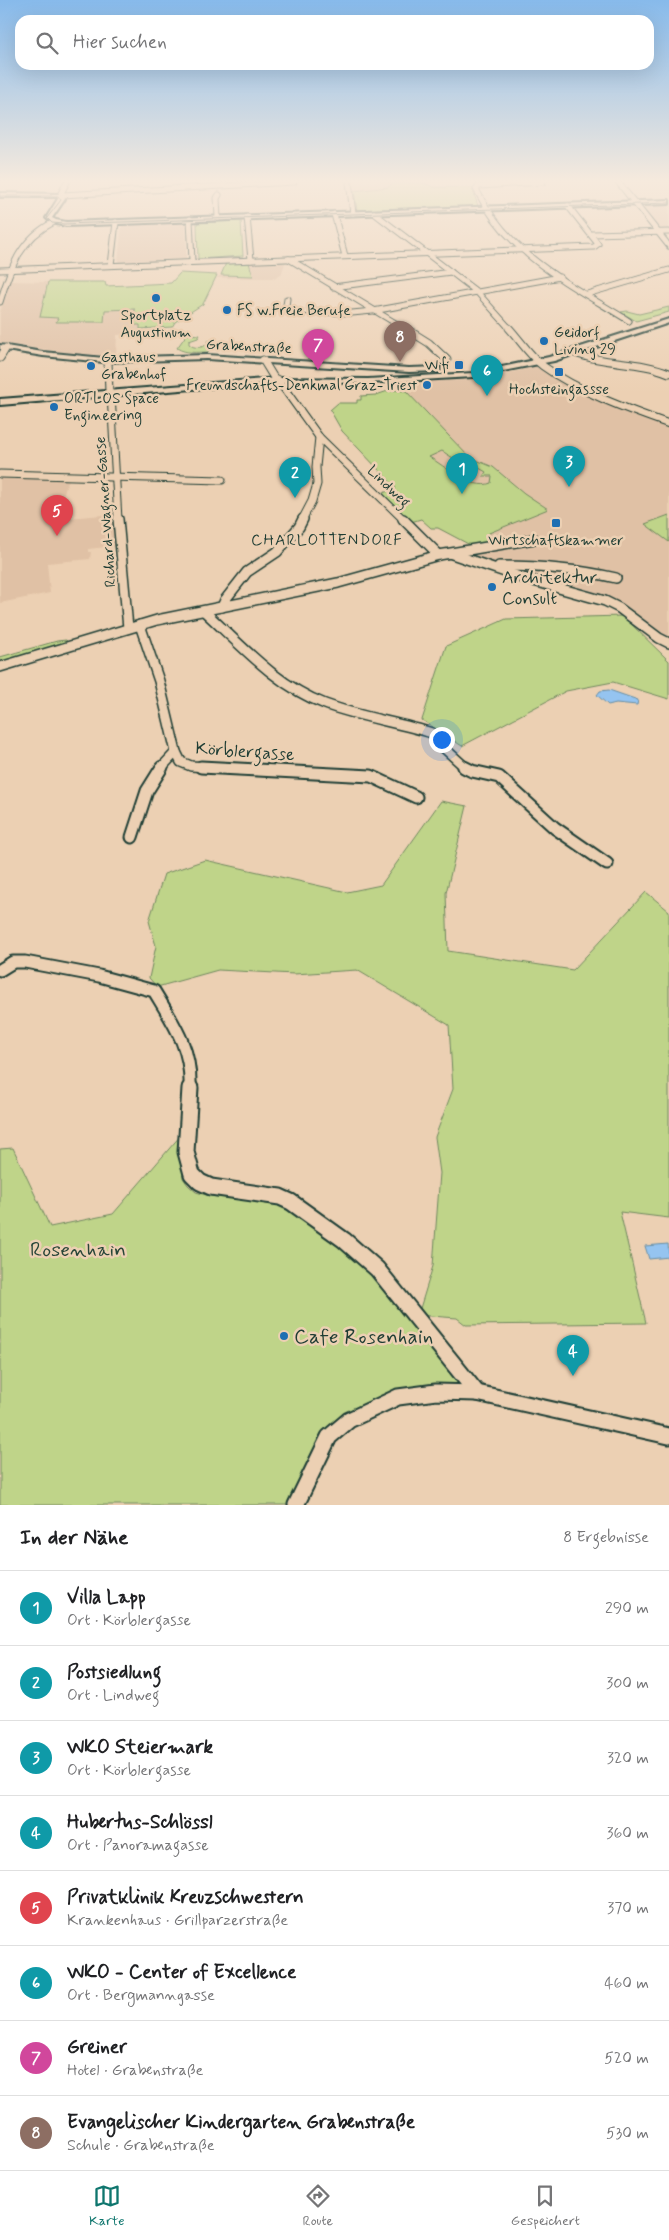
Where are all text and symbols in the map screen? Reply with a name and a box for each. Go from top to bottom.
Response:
search box [15,15,654,70]
icon: search [33,29,61,57]
text: Hier suchen [73,30,167,55]
marker: Sportplatz Augustinum [150,292,162,304]
place label: FS w.Freie Berufe [237,301,351,321]
marker: FS w.Freie Berufe [221,304,233,316]
place label: Sportplatz Augustinum [121,306,191,343]
pin: 8 [384,321,416,362]
place label: Geidorf Living 29 [554,323,616,360]
pin: 7 [302,329,334,370]
street label: Grabenstraße [206,335,292,359]
marker: Geidorf Living 29 [538,335,550,347]
place label: Gasthaus Grabenhof [101,348,167,385]
pin: 6 [471,355,503,396]
place label: Wifi [425,356,449,376]
marker: Wifi [453,359,465,371]
marker: Gasthaus Grabenhof [85,360,97,372]
marker: Hochsteingassse [553,366,565,378]
place label: Freundschafts-Denkmal Graz-Triest [186,376,418,396]
marker: Freundschafts-Denkmal Graz-Triest [421,379,433,391]
place label: Hochsteingassse [509,380,609,401]
place label: ORTLOS Space Engineering [64,389,159,427]
marker: ORTLOS Space Engineering [48,401,60,413]
street label: Richard-Wagner-Gasse [91,435,122,588]
pin: 3 [553,446,585,487]
pin: 1 [446,453,478,494]
pin: 2 [279,457,311,498]
street label: Lindweg [362,461,414,513]
pin: 5 [41,495,73,536]
marker: Wirtschaftskammer [550,517,562,529]
district label: CHARLOTTENDORF [251,530,403,551]
place label: Wirtschaftskammer [488,531,624,551]
place label: Architektur Consult [502,566,598,611]
marker: Architektur Consult [486,581,498,593]
your location [429,727,455,753]
street label: Körblergasse [194,737,295,769]
park label: Rosenhain [30,1236,126,1264]
place label: Cafe Rosenhain [294,1323,433,1351]
marker: Cafe Rosenhain [278,1330,290,1342]
pin: 4 [557,1335,589,1376]
text: In der Nähe [20,1524,128,1552]
text: 8 Ergebnisse [563,1527,649,1548]
text: Villa Lapp [67,1585,145,1610]
text: 1 [32,1598,40,1619]
text: 290 m [605,1598,649,1619]
text: Ort · Körblergasse [67,1610,191,1631]
text: Postsiedlung [67,1660,161,1685]
text: 2 [32,1673,40,1694]
text: 300 m [606,1673,649,1694]
text: Ort · Lindweg [67,1685,159,1706]
text: WKO Steiermark [67,1735,213,1760]
text: 3 [32,1748,40,1769]
text: 320 m [607,1748,649,1769]
text: Ort · Körblergasse [67,1760,191,1781]
text: Hubertus-Schlössl [67,1810,213,1835]
text: 4 [31,1823,41,1844]
text: 360 m [606,1823,649,1844]
text: Ort · Panoramagasse [67,1835,209,1856]
text: Privatklinik Kreuzschwestern [67,1885,304,1910]
text: 5 [31,1898,41,1919]
text: 370 m [607,1898,649,1919]
text: Krankenhaus · Grillparzerstraße [67,1910,288,1931]
text: WKO - Center of Excellence [67,1960,296,1985]
text: 6 [32,1973,40,1994]
text: 460 m [604,1973,649,1994]
text: Ort · Bergmanngasse [67,1985,215,2006]
text: Greiner [67,2035,127,2060]
text: 7 [31,2048,41,2069]
text: 520 m [604,2048,649,2069]
text: Hotel · Grabenstraße [67,2060,203,2081]
text: Evangelischer Kindergarten Grabenstraße [67,2110,415,2135]
text: 8 [31,2123,41,2144]
text: 530 m [606,2123,649,2144]
text: Schule · Grabenstraße [67,2135,215,2156]
tab: Karte [89,2182,125,2230]
tab: Route [302,2182,333,2230]
tab: Gespeichert [511,2182,580,2230]

